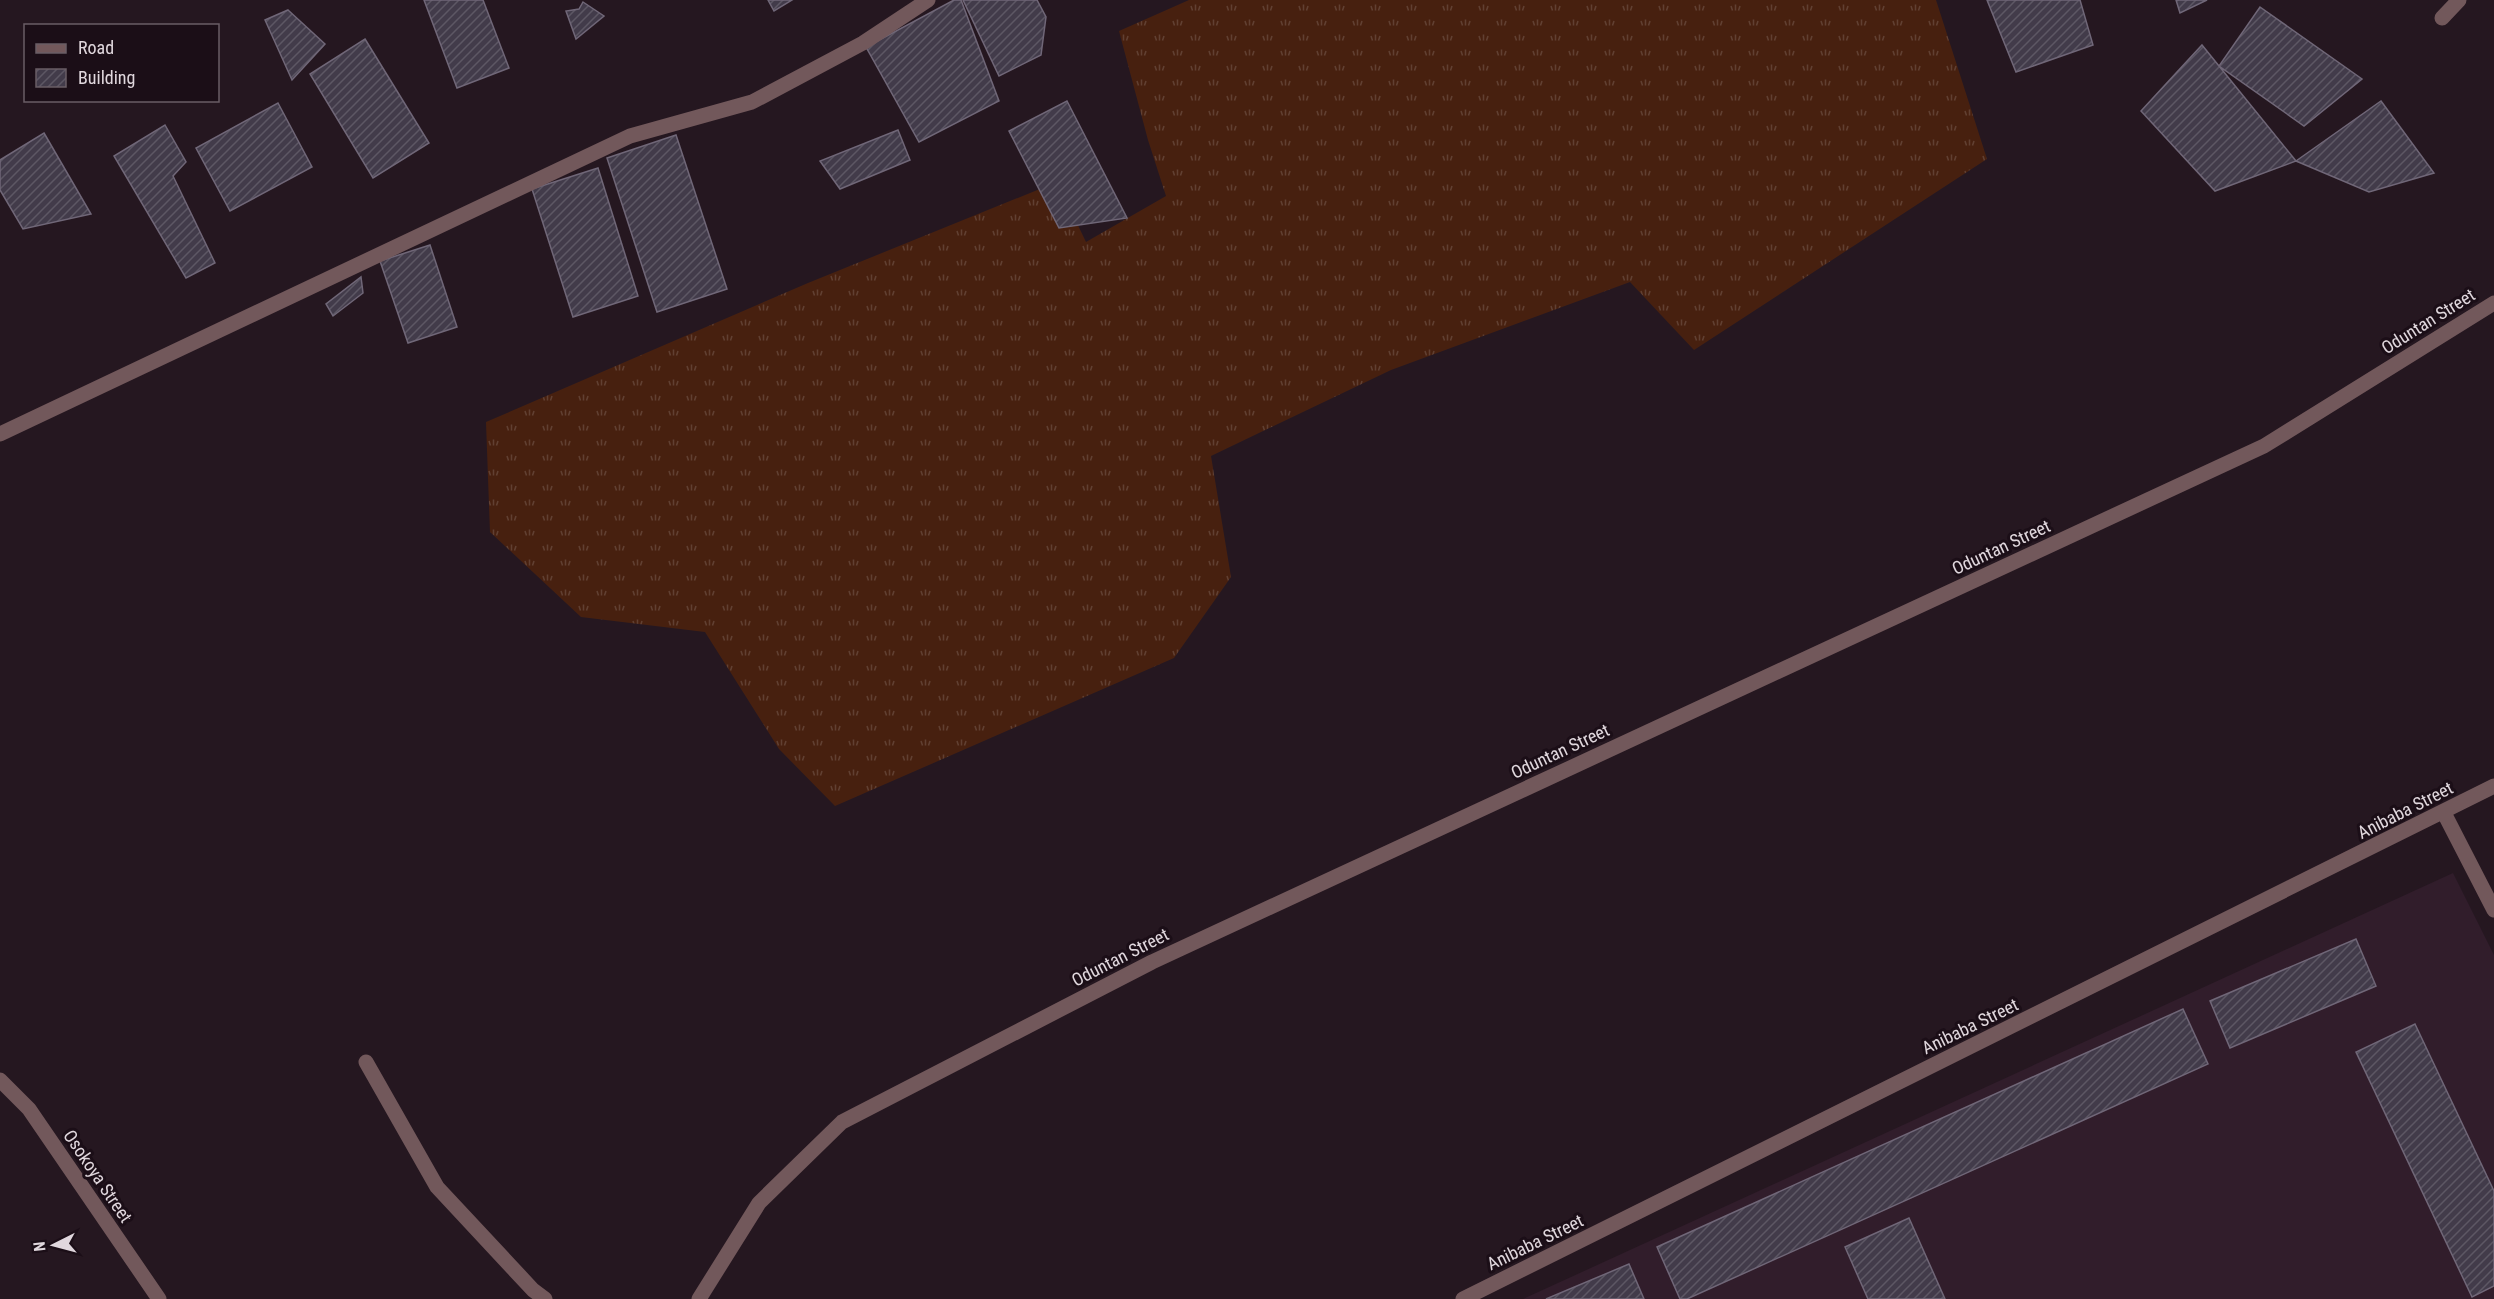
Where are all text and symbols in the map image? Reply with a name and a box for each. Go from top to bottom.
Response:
legend [24,24,219,102]
text: Road [78,37,114,58]
text: Building [78,67,135,88]
street label: Oduntan Street [2377,284,2479,358]
street label: Oduntan Street [1948,515,2054,579]
street label: Oduntan Street [1507,719,1613,783]
street label: Anibaba Street [2354,777,2456,843]
street label: Oduntan Street [1068,924,1172,990]
street label: Anibaba Street [1918,994,2022,1058]
street label: Osokoya Street [59,1126,137,1226]
street label: Anibaba Street [1483,1210,1587,1274]
north arrow [24,1215,84,1275]
text: N [30,1241,50,1252]

